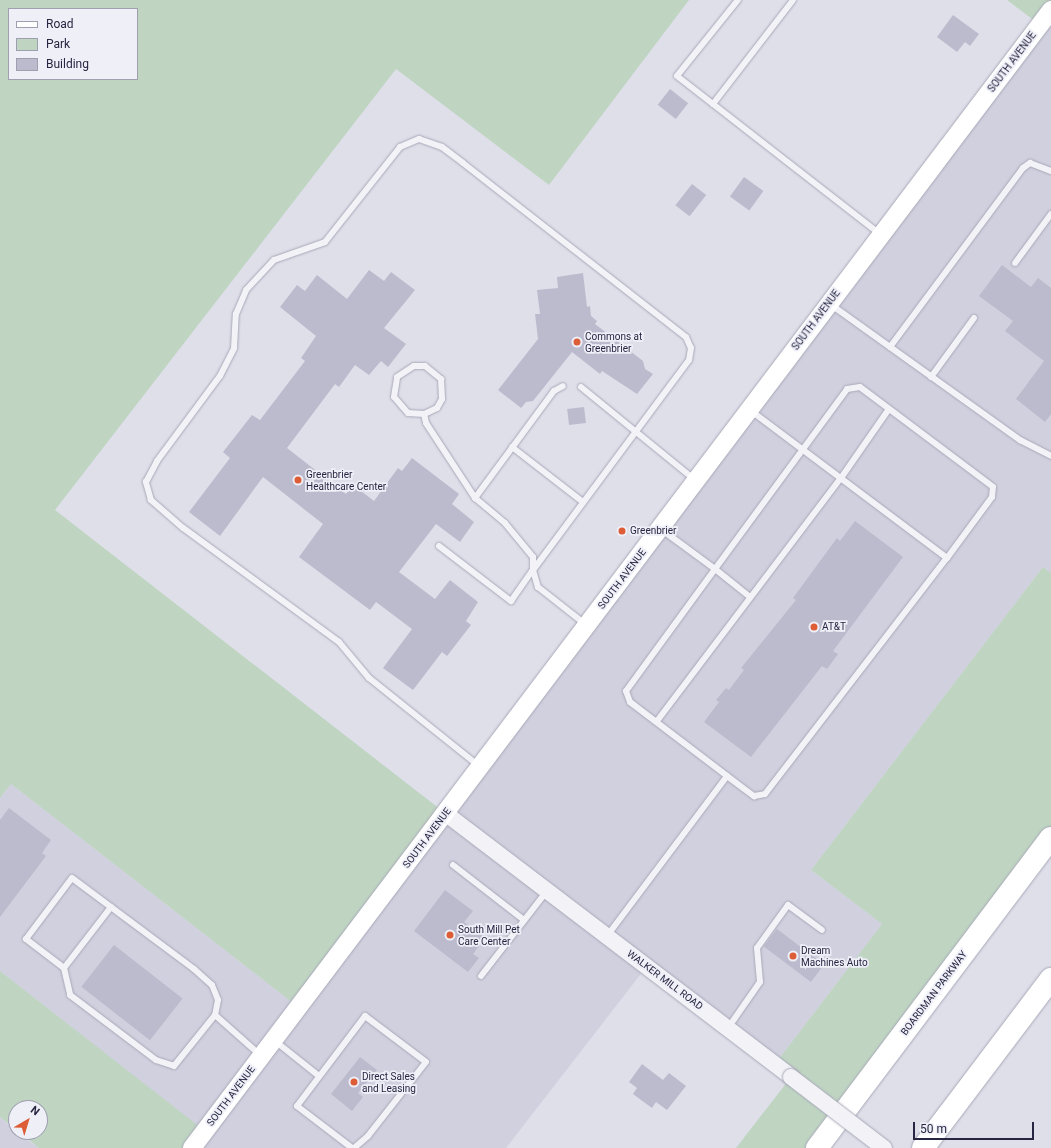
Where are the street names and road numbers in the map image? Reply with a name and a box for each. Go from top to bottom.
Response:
street label: SOUTH AVENUE [985,30,1039,94]
street label: SOUTH AVENUE [789,288,843,352]
street label: SOUTH AVENUE [595,547,649,611]
street label: SOUTH AVENUE [400,806,454,870]
street label: WALKER MILL ROAD [625,948,705,1012]
street label: BOARDMAN PARKWAY [898,948,970,1038]
street label: SOUTH AVENUE [204,1064,258,1128]

